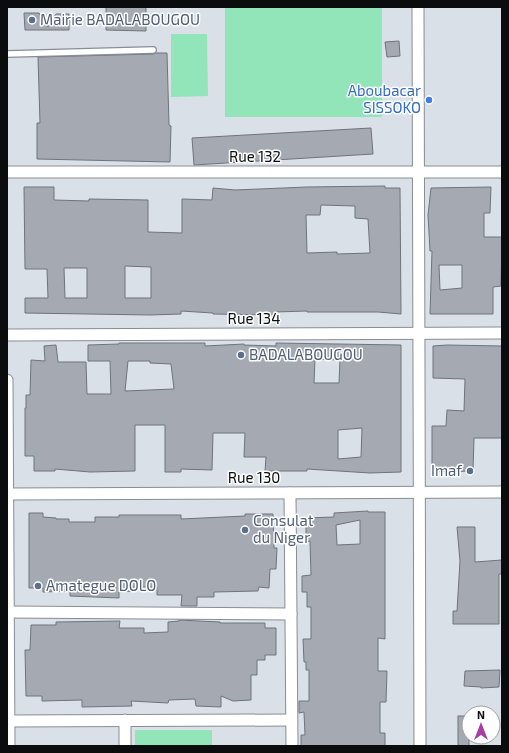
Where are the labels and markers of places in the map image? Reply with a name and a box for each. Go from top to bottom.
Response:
place label: Mairie BADALABOUGOU [40,10,200,28]
marker: Mairie BADALABOUGOU [27,15,37,25]
place label: Aboubacar SISSOKO [348,81,421,116]
marker: Aboubacar SISSOKO [424,95,434,105]
place label: BADALABOUGOU [249,345,363,363]
marker: BADALABOUGOU [236,350,246,360]
place label: Imaf [431,461,462,479]
marker: Imaf [465,466,475,476]
place label: Consulat du Niger [253,511,314,546]
marker: Consulat du Niger [240,525,250,535]
place label: Amategue DOLO [46,576,156,594]
marker: Amategue DOLO [33,581,43,591]

